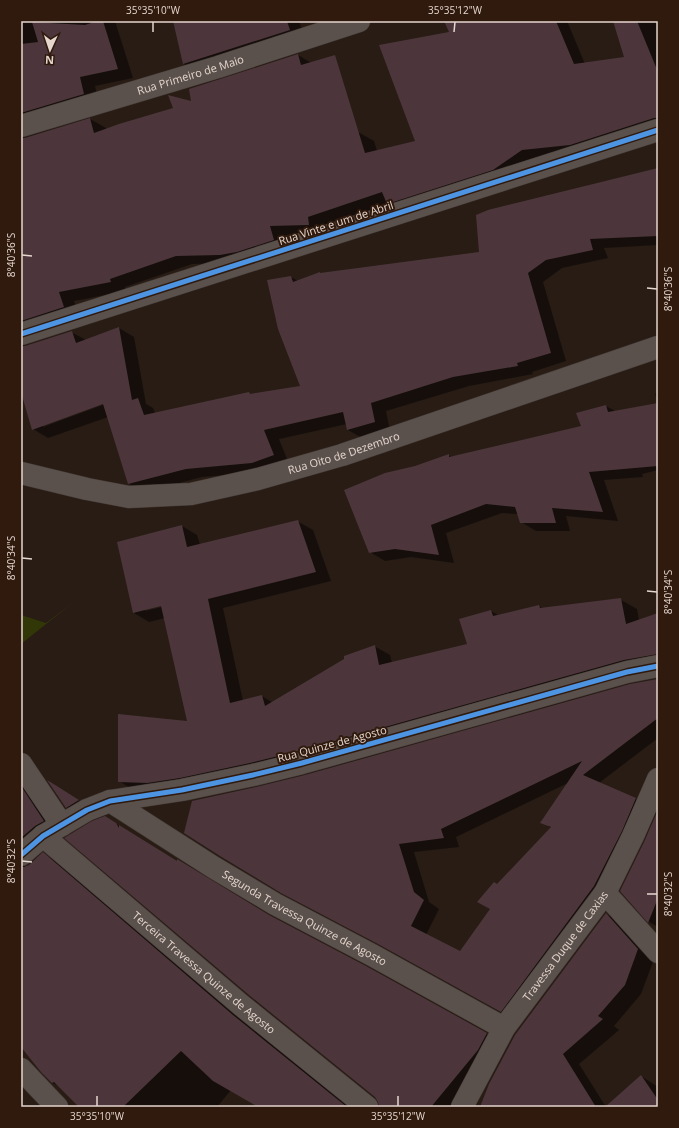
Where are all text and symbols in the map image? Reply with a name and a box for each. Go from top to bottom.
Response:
text: 35°35'10"W [126,3,181,17]
text: 35°35'12"W [428,3,483,17]
north arrow [30,30,70,70]
street label: Rua Primeiro de Maio [135,51,246,98]
text: N [45,53,54,68]
street label: Rua Vinte e um de Abril [277,197,395,248]
text: 8°40'36"S [4,233,18,277]
text: 8°40'36"S [661,267,675,311]
street label: Rua Oito de Dezembro [286,428,402,477]
text: 8°40'34"S [4,536,18,580]
text: 8°40'34"S [661,570,675,614]
street label: Rua Quinze de Agosto [276,722,389,765]
text: 8°40'32"S [4,839,18,883]
street label: Segunda Travessa Quinze de Agosto [220,866,390,969]
text: 8°40'32"S [661,872,675,916]
street label: Travessa Duque de Caxias [519,888,611,1004]
street label: Terceira Travessa Quinze de Agosto [130,908,279,1037]
text: 35°35'10"W [70,1109,125,1123]
text: 35°35'12"W [371,1109,426,1123]

